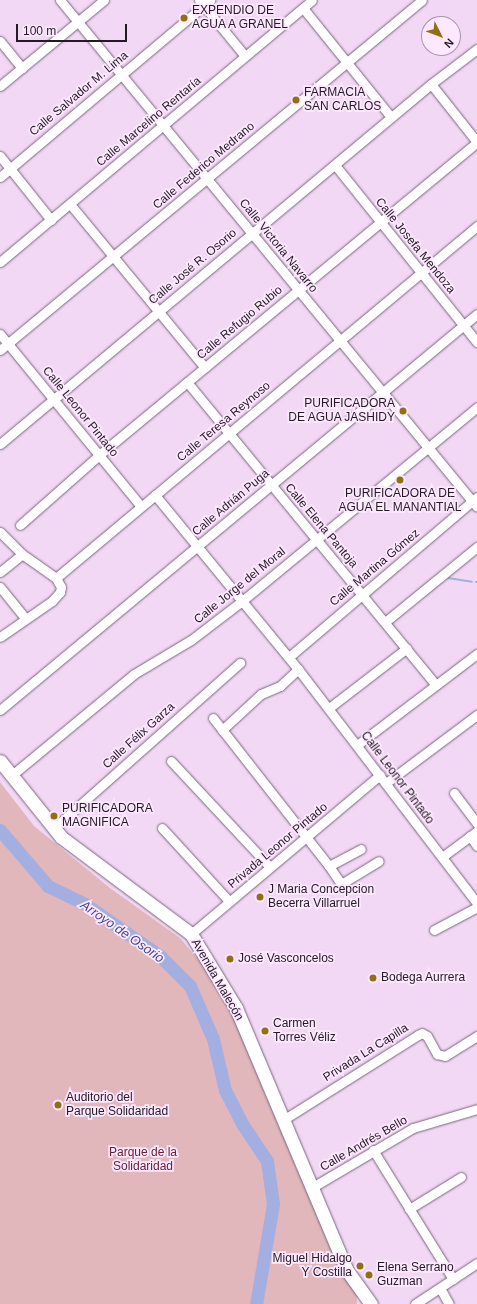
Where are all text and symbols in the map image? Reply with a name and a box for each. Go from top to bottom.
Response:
place label: EXPENDIO DE AGUA A GRANEL [192,4,290,32]
marker: EXPENDIO DE AGUA A GRANEL [179,13,189,23]
scale bar [18,16,129,42]
north arrow [421,16,461,56]
text: 100 m [23,24,56,38]
text: N [442,36,456,50]
street label: Calle Salvador M. Lima [27,49,131,139]
street label: Calle Marcelino Rentaría [94,74,204,170]
place label: FARMACIA SAN CARLOS [304,86,381,114]
marker: FARMACIA SAN CARLOS [291,95,301,105]
street label: Calle Federico Medrano [150,119,258,213]
street label: Calle Josefa Mendoza [372,195,458,297]
street label: Calle Victoria Navarro [236,196,320,296]
street label: Calle José R. Osorio [146,226,240,308]
street label: Calle Refugio Rubio [194,283,286,363]
street label: Calle Leonor Pintado [39,364,121,460]
street label: Calle Teresa Reynoso [174,379,274,465]
place label: PURIFICADORA DE AGUA JASHIDY [287,397,395,425]
marker: PURIFICADORA DE AGUA JASHIDY [398,406,408,416]
street label: Calle Adrián Puga [189,466,273,540]
marker: PURIFICADORA DE AGUA EL MANANTIAL [395,475,405,485]
street label: Calle Elena Pantoja [282,481,360,571]
place label: PURIFICADORA DE AGUA EL MANANTIAL [338,487,462,515]
street label: Calle Martina Gómez [327,526,423,610]
street label: Calle Jorge del Moral [191,545,289,627]
street label: Calle Félix Garza [100,700,178,772]
street label: Calle Leonor Pintado [358,729,436,827]
street label: Privada Leonor Pintado [225,800,331,892]
place label: PURIFICADORA MAGNIFICA [62,802,153,830]
marker: PURIFICADORA MAGNIFICA [49,811,59,821]
place label: J Maria Concepcion Becerra Villarruel [268,883,374,911]
marker: J Maria Concepcion Becerra Villarruel [255,892,265,902]
water label: Arroyo de Osorio [77,897,167,967]
street label: Avenida Malecón [188,937,246,1023]
place label: José Vasconcelos [238,952,334,966]
marker: José Vasconcelos [225,954,235,964]
place label: Bodega Aurrera [381,971,466,985]
marker: Bodega Aurrera [368,973,378,983]
place label: Carmen Torres Véliz [273,1017,336,1045]
street label: Privada La Capilla [321,1021,411,1085]
marker: Carmen Torres Véliz [260,1026,270,1036]
place label: Auditorio del Parque Solidaridad [66,1091,168,1119]
marker: Auditorio del Parque Solidaridad [53,1100,63,1110]
street label: Calle Andrés Bello [318,1113,410,1175]
park label: Parque de la Solidaridad [109,1146,177,1174]
place label: Miguel Hidalgo Y Costilla [273,1252,352,1280]
marker: Miguel Hidalgo Y Costilla [355,1261,365,1271]
place label: Elena Serrano Guzman [377,1261,454,1289]
marker: Elena Serrano Guzman [364,1270,374,1280]

